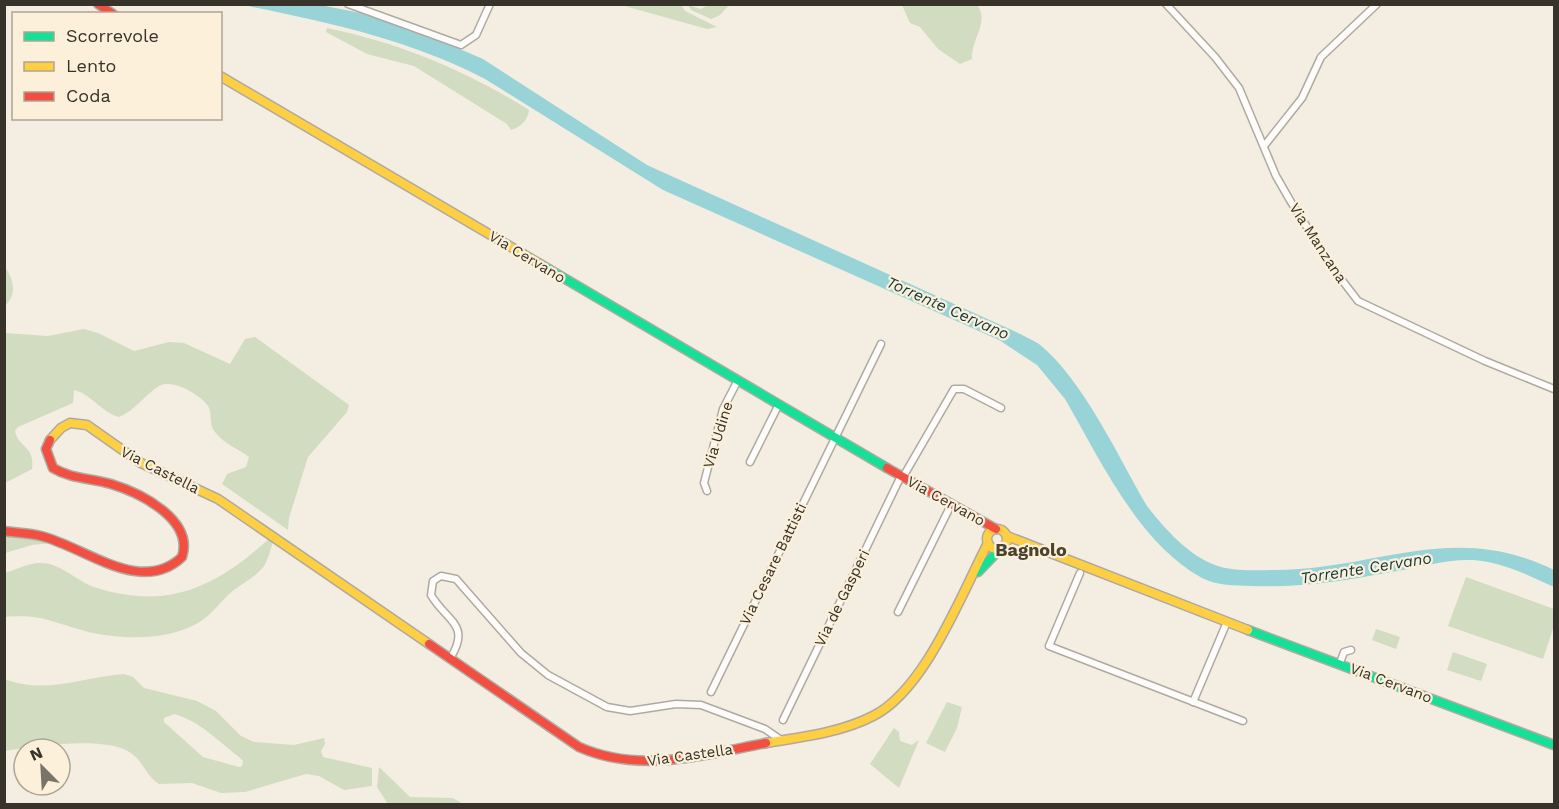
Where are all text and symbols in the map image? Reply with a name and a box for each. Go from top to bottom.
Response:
legend [12,12,222,120]
text: Scorrevole [66,25,159,46]
text: Lento [66,55,116,76]
text: Coda [66,85,111,106]
street label: Via Manzana [1285,200,1351,287]
street label: Via Cervano [485,227,569,287]
water label: Torrente Cervano [884,272,1012,344]
street label: Via Udine [699,399,737,471]
street label: Via Castella [117,442,203,498]
street label: Via Cervano [904,472,988,530]
street label: Via Cesare Battisti [736,500,810,628]
district label: Bagnolo [995,539,1067,560]
street label: Via de Gasperi [811,547,873,649]
water label: Torrente Cervano [1299,548,1433,588]
street label: Via Cervano [1347,659,1435,707]
north arrow [12,737,72,797]
street label: Via Castella [646,740,734,770]
text: N [27,743,45,765]

